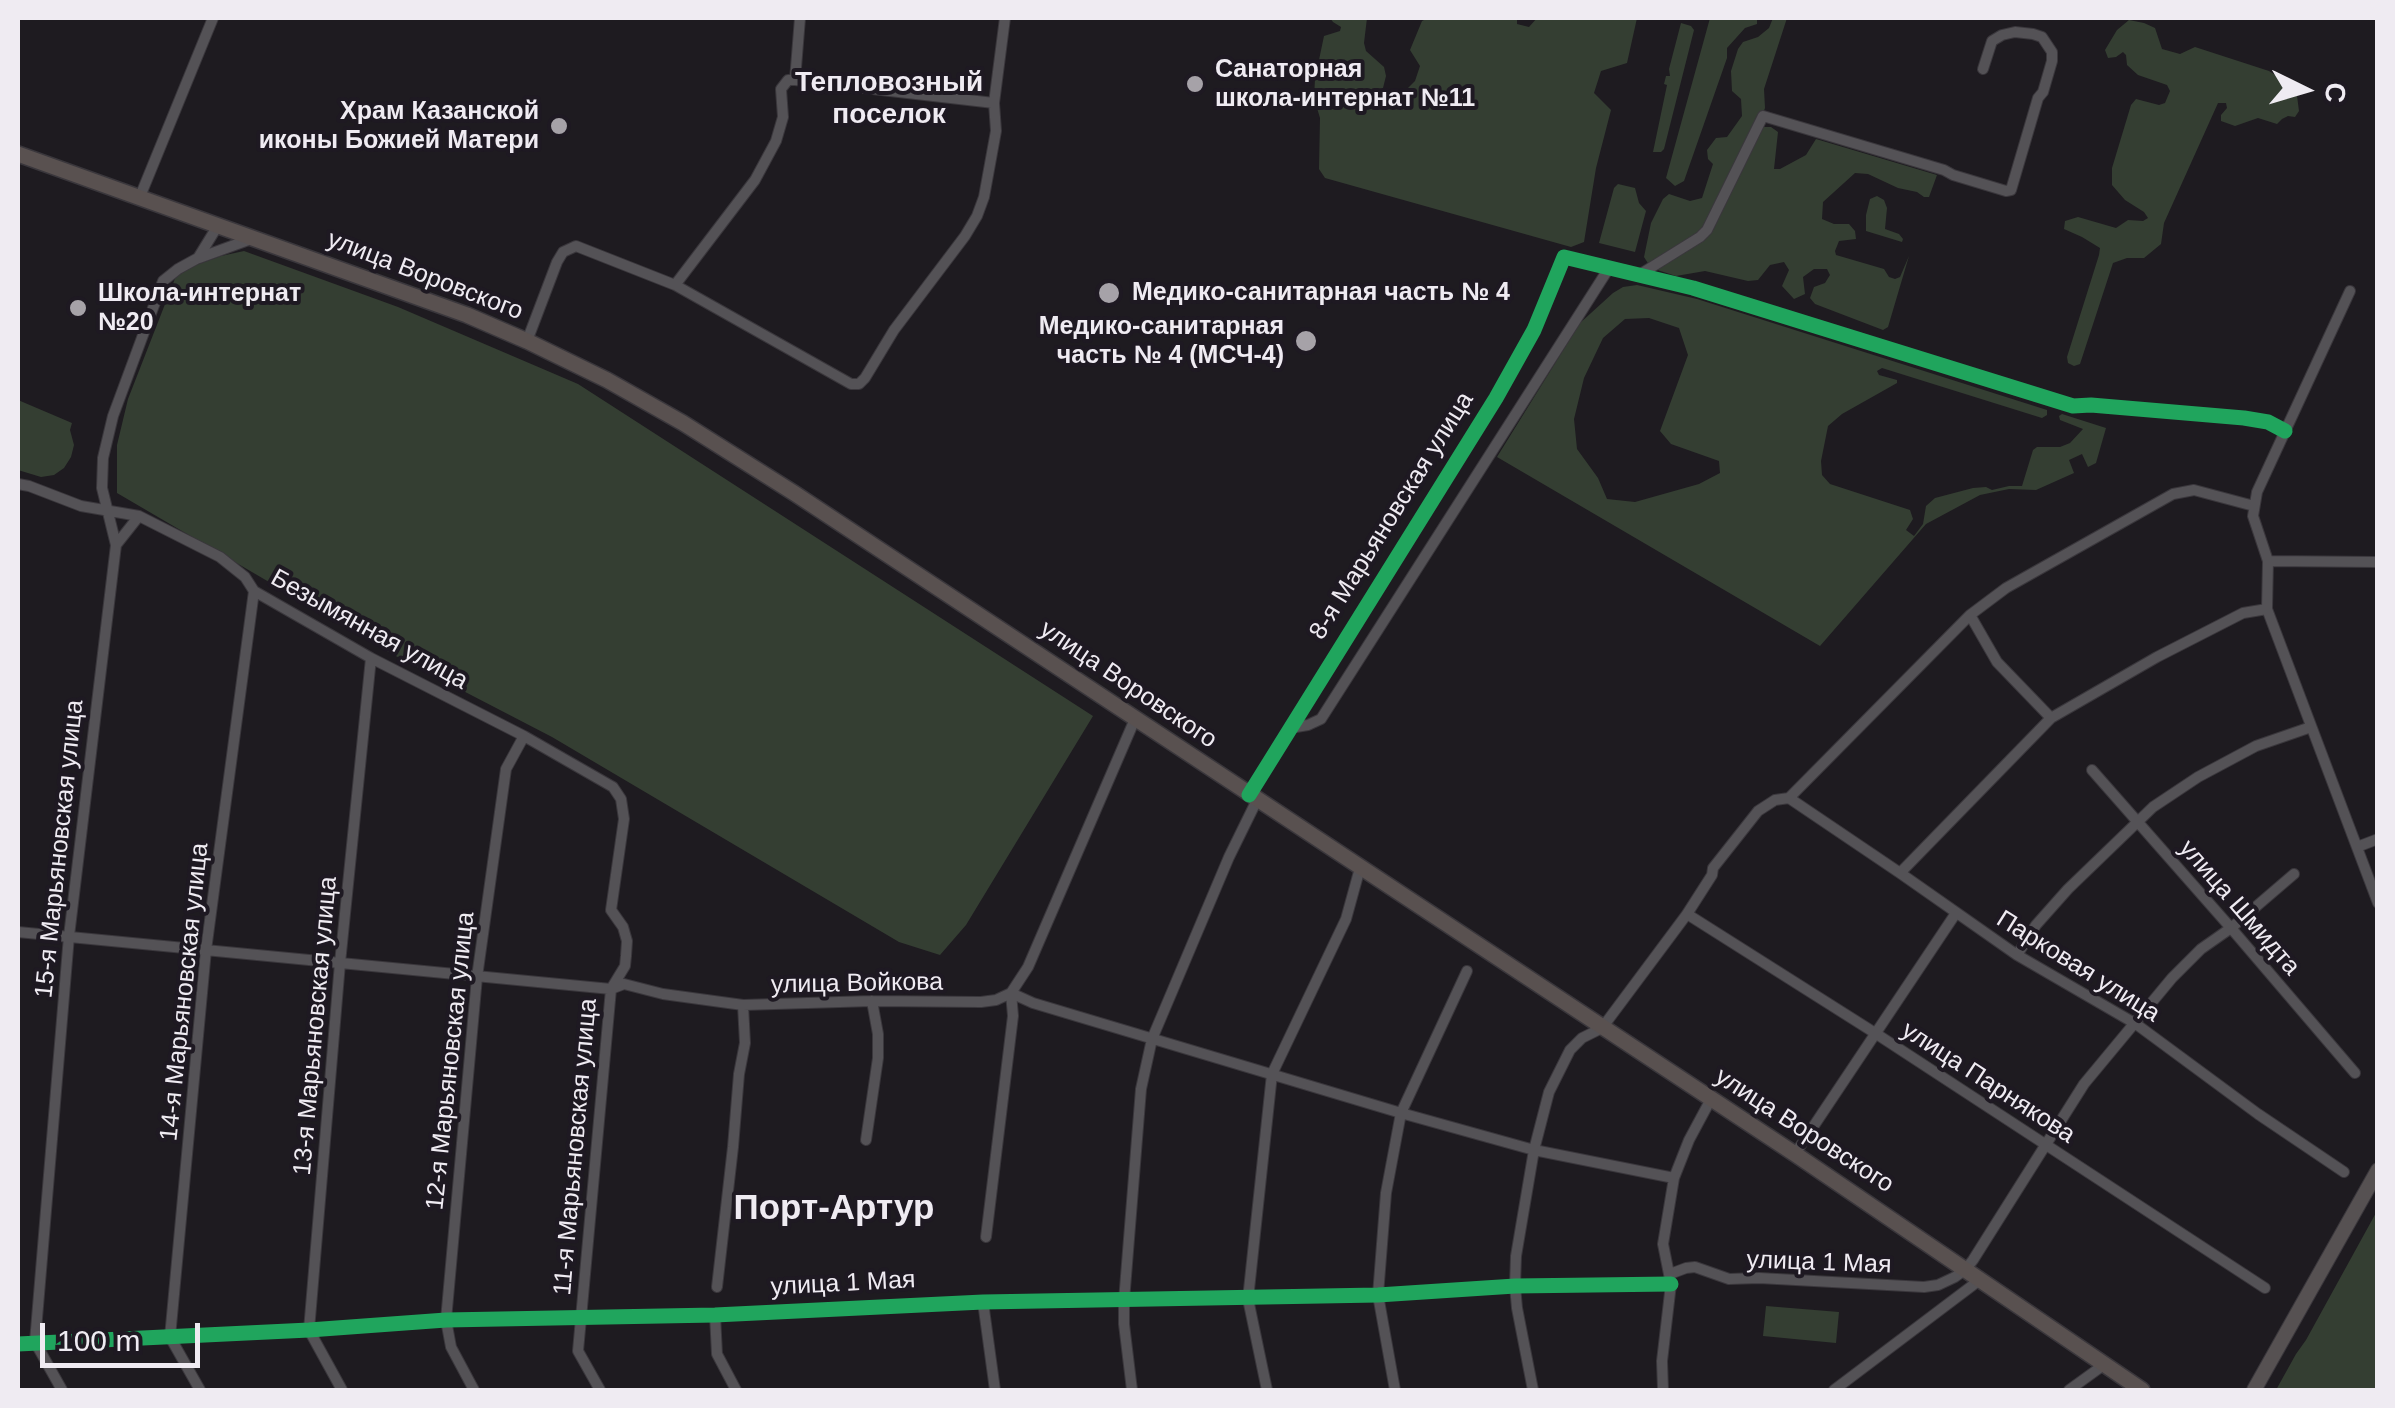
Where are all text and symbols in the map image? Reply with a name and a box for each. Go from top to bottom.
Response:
north arrow [2255,40,2355,140]
place label: Санаторная школа-интернат №11 [1215,55,1475,114]
district label: Тепловозный поселок [795,66,983,132]
marker: Санаторная школа-интернат №11 [1184,73,1206,95]
text: С [2319,81,2352,104]
place label: Храм Казанской иконы Божией Матери [259,97,539,156]
marker: Храм Казанской иконы Божией Матери [548,115,570,137]
street label: улица Воровского [323,225,527,327]
place label: Медико-санитарная часть № 4 [1132,278,1510,308]
place label: Школа-интернат №20 [98,279,301,338]
marker: Медико-санитарная часть № 4 [1096,280,1122,306]
marker: Школа-интернат №20 [67,297,89,319]
place label: Медико-санитарная часть № 4 (МСЧ-4) [1039,312,1284,371]
marker: Медико-санитарная часть № 4 (МСЧ-4) [1293,328,1319,354]
street label: 8-я Марьяновская улица [1304,387,1480,645]
street label: Безымянная улица [265,563,473,697]
street label: улица Воровского [1034,615,1222,755]
street label: 15-я Марьяновская улица [29,698,91,1000]
street label: улица Шмидта [2172,834,2306,982]
street label: 14-я Марьяновская улица [154,841,216,1143]
street label: 13-я Марьяновская улица [288,875,344,1177]
street label: Парковая улица [1991,905,2165,1029]
street label: 12-я Марьяновская улица [420,910,482,1212]
street label: улица Войкова [771,967,943,1001]
street label: 11-я Марьяновская улица [548,997,604,1297]
street label: улица Парнякова [1896,1016,2080,1150]
street label: улица Воровского [1709,1062,1899,1200]
district label: Порт-Артур [734,1188,934,1230]
street label: улица 1 Мая [1746,1245,1892,1281]
street label: улица 1 Мая [770,1265,916,1303]
scale bar [45,1303,205,1365]
text: 100 m [57,1324,140,1357]

